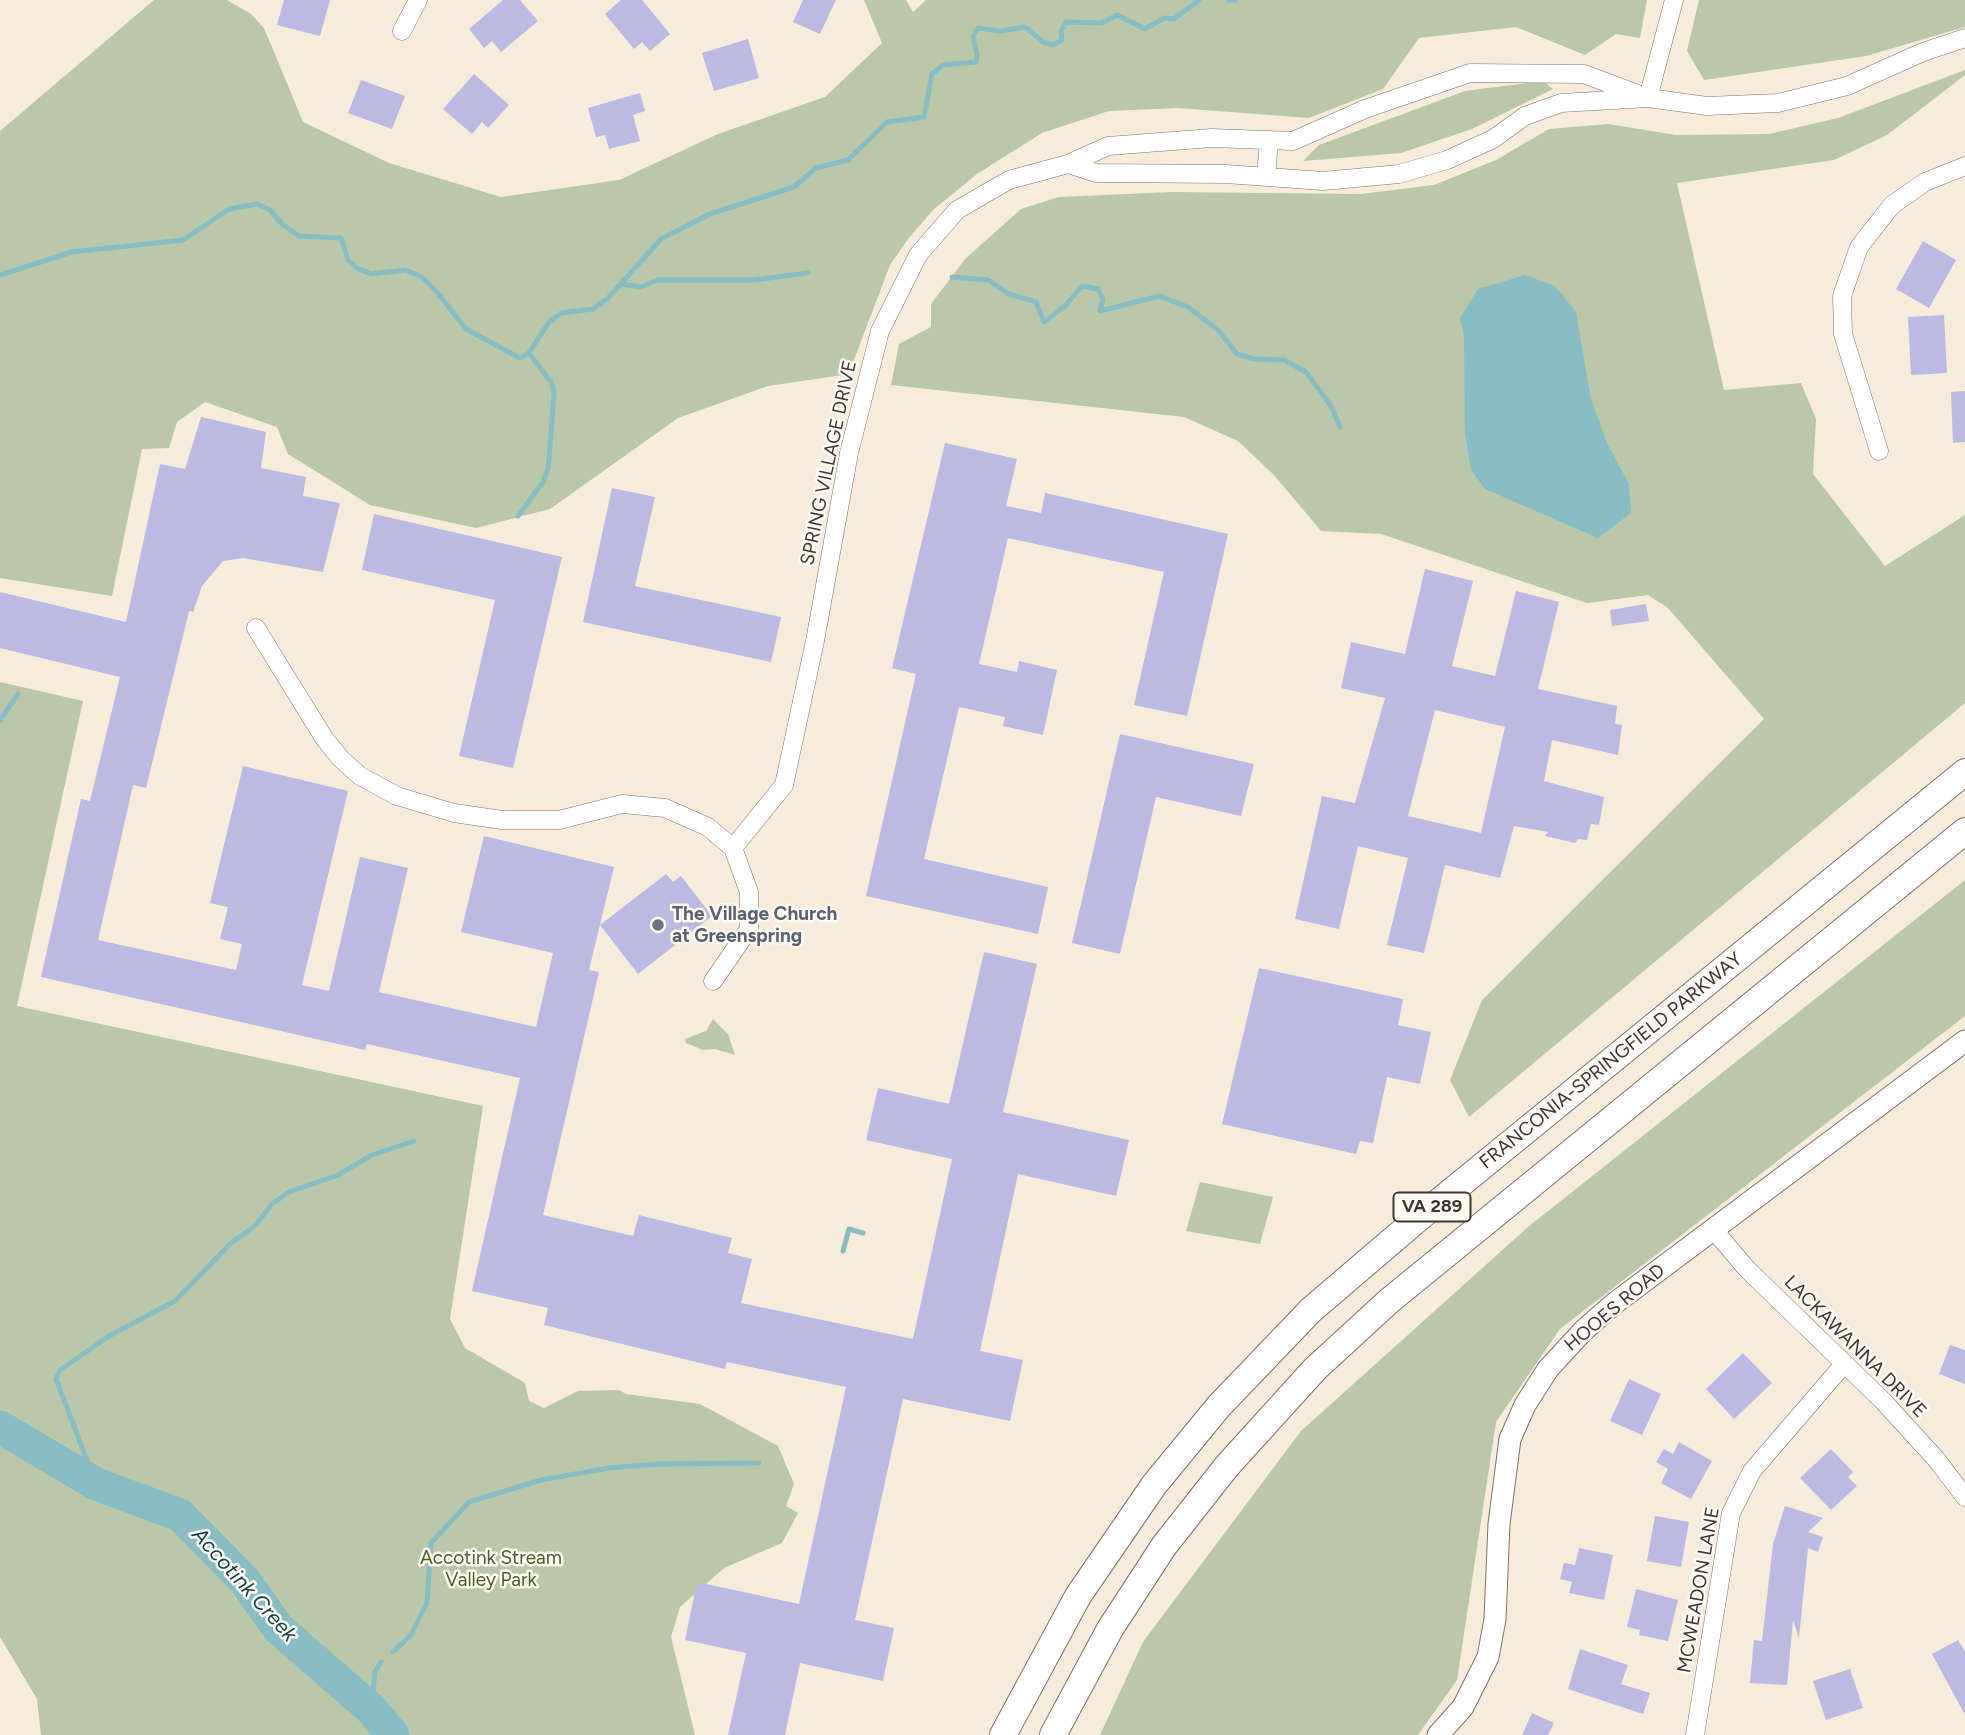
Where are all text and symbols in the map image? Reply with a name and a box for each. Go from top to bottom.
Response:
street label: SPRING VILLAGE DRIVE [796,358,862,568]
place label: The Village Church at Greenspring [672,903,837,947]
marker: The Village Church at Greenspring [650,917,666,933]
street label: FRANCONIA-SPRINGFIELD PARKWAY [1475,948,1747,1174]
road number: VA 289 [1394,1192,1470,1222]
street label: HOOES ROAD [1560,1259,1670,1357]
street label: LACKAWANNA DRIVE [1779,1271,1931,1423]
street label: MCWEADON LANE [1673,1505,1725,1675]
water label: Accotink Creek [186,1523,302,1647]
park label: Accotink Stream Valley Park [420,1547,562,1591]

